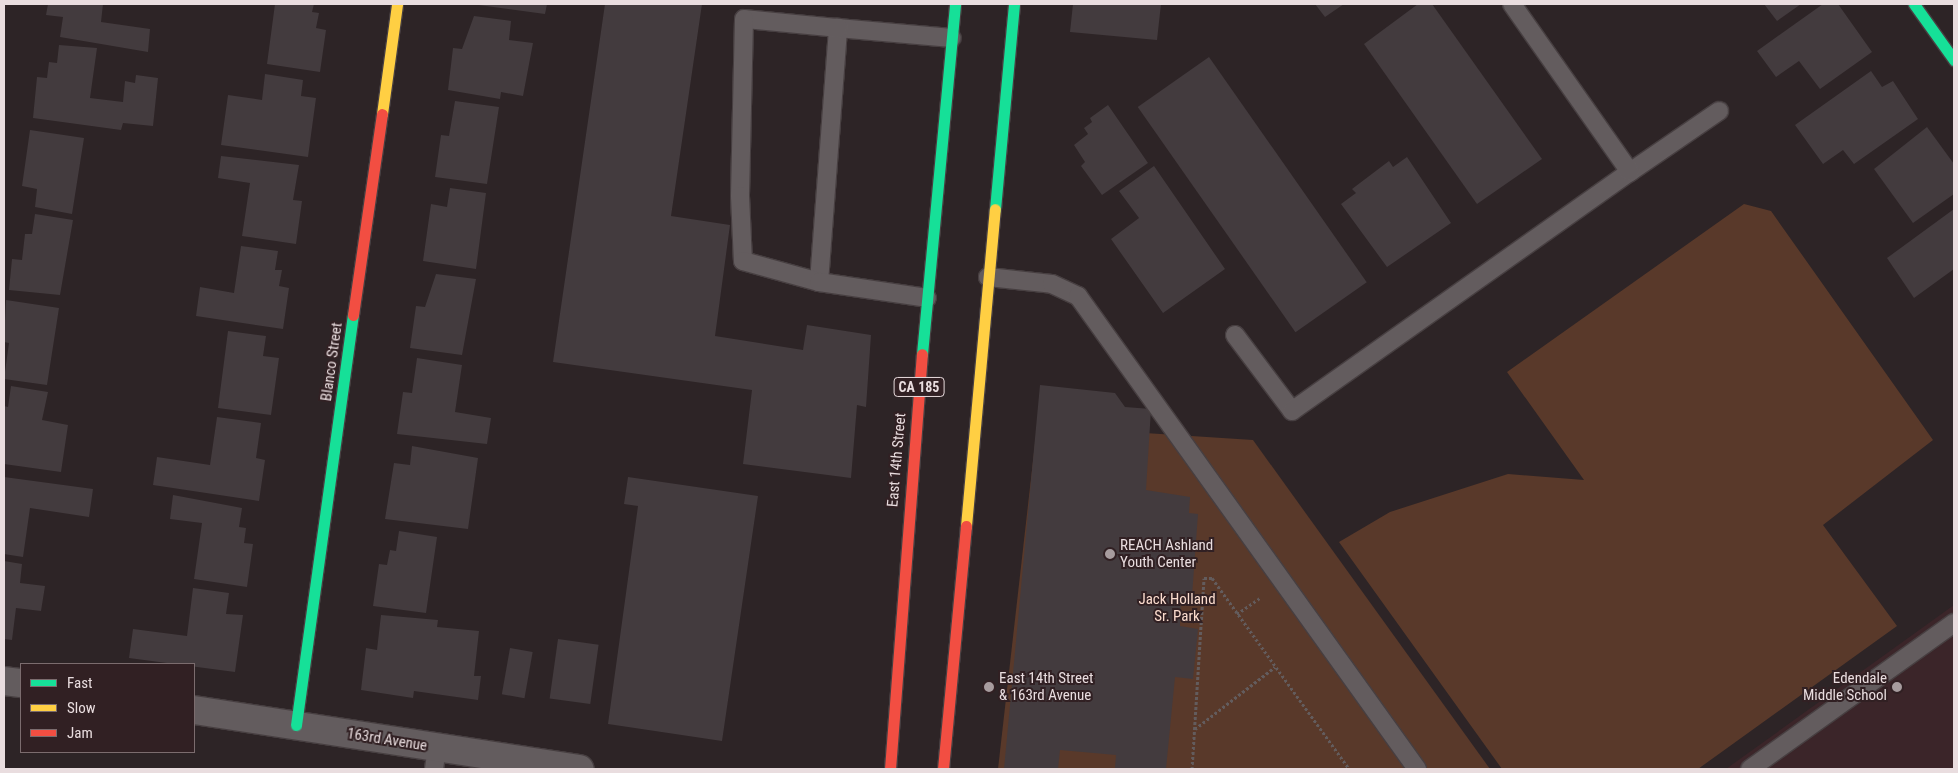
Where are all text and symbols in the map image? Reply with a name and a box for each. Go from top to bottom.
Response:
street label: Blanco Street [318,322,346,402]
road number: CA 185 [893,376,945,398]
street label: East 14th Street [884,412,910,508]
place label: REACH Ashland Youth Center [1120,536,1213,571]
marker: REACH Ashland Youth Center [1104,548,1116,560]
park label: Jack Holland Sr. Park [1138,590,1216,625]
legend [20,663,195,753]
place label: East 14th Street & 163rd Avenue [999,669,1093,704]
place label: Edendale Middle School [1803,669,1887,704]
text: Fast [67,674,92,692]
marker: East 14th Street & 163rd Avenue [983,681,995,693]
marker: Edendale Middle School [1891,681,1903,693]
text: Slow [67,699,96,717]
text: Jam [67,724,93,742]
street label: 163rd Avenue [346,725,428,755]

